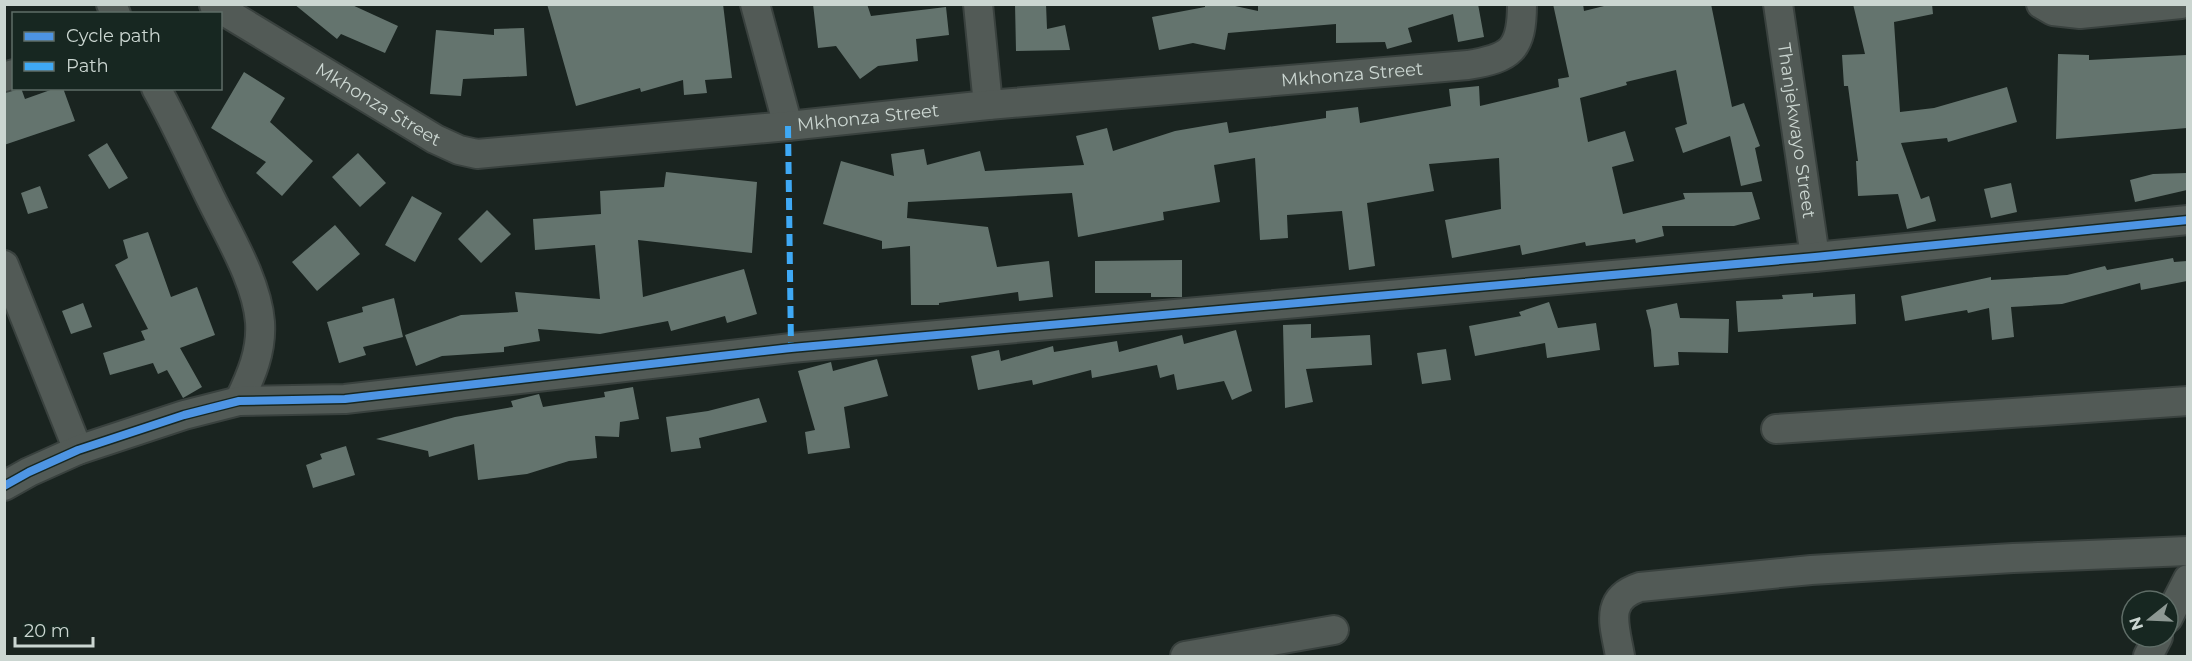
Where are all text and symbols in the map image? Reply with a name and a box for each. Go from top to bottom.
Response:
legend [12,12,222,90]
text: Cycle path [66,25,161,47]
street label: Thanjekwayo Street [1773,41,1820,220]
text: Path [66,55,109,77]
street label: Mkhonza Street [312,58,444,151]
street label: Mkhonza Street [1280,58,1424,92]
street label: Mkhonza Street [796,99,940,136]
north arrow [2120,589,2180,649]
scale bar [15,610,93,648]
text: N [2125,614,2147,633]
text: 20 m [24,620,70,642]

